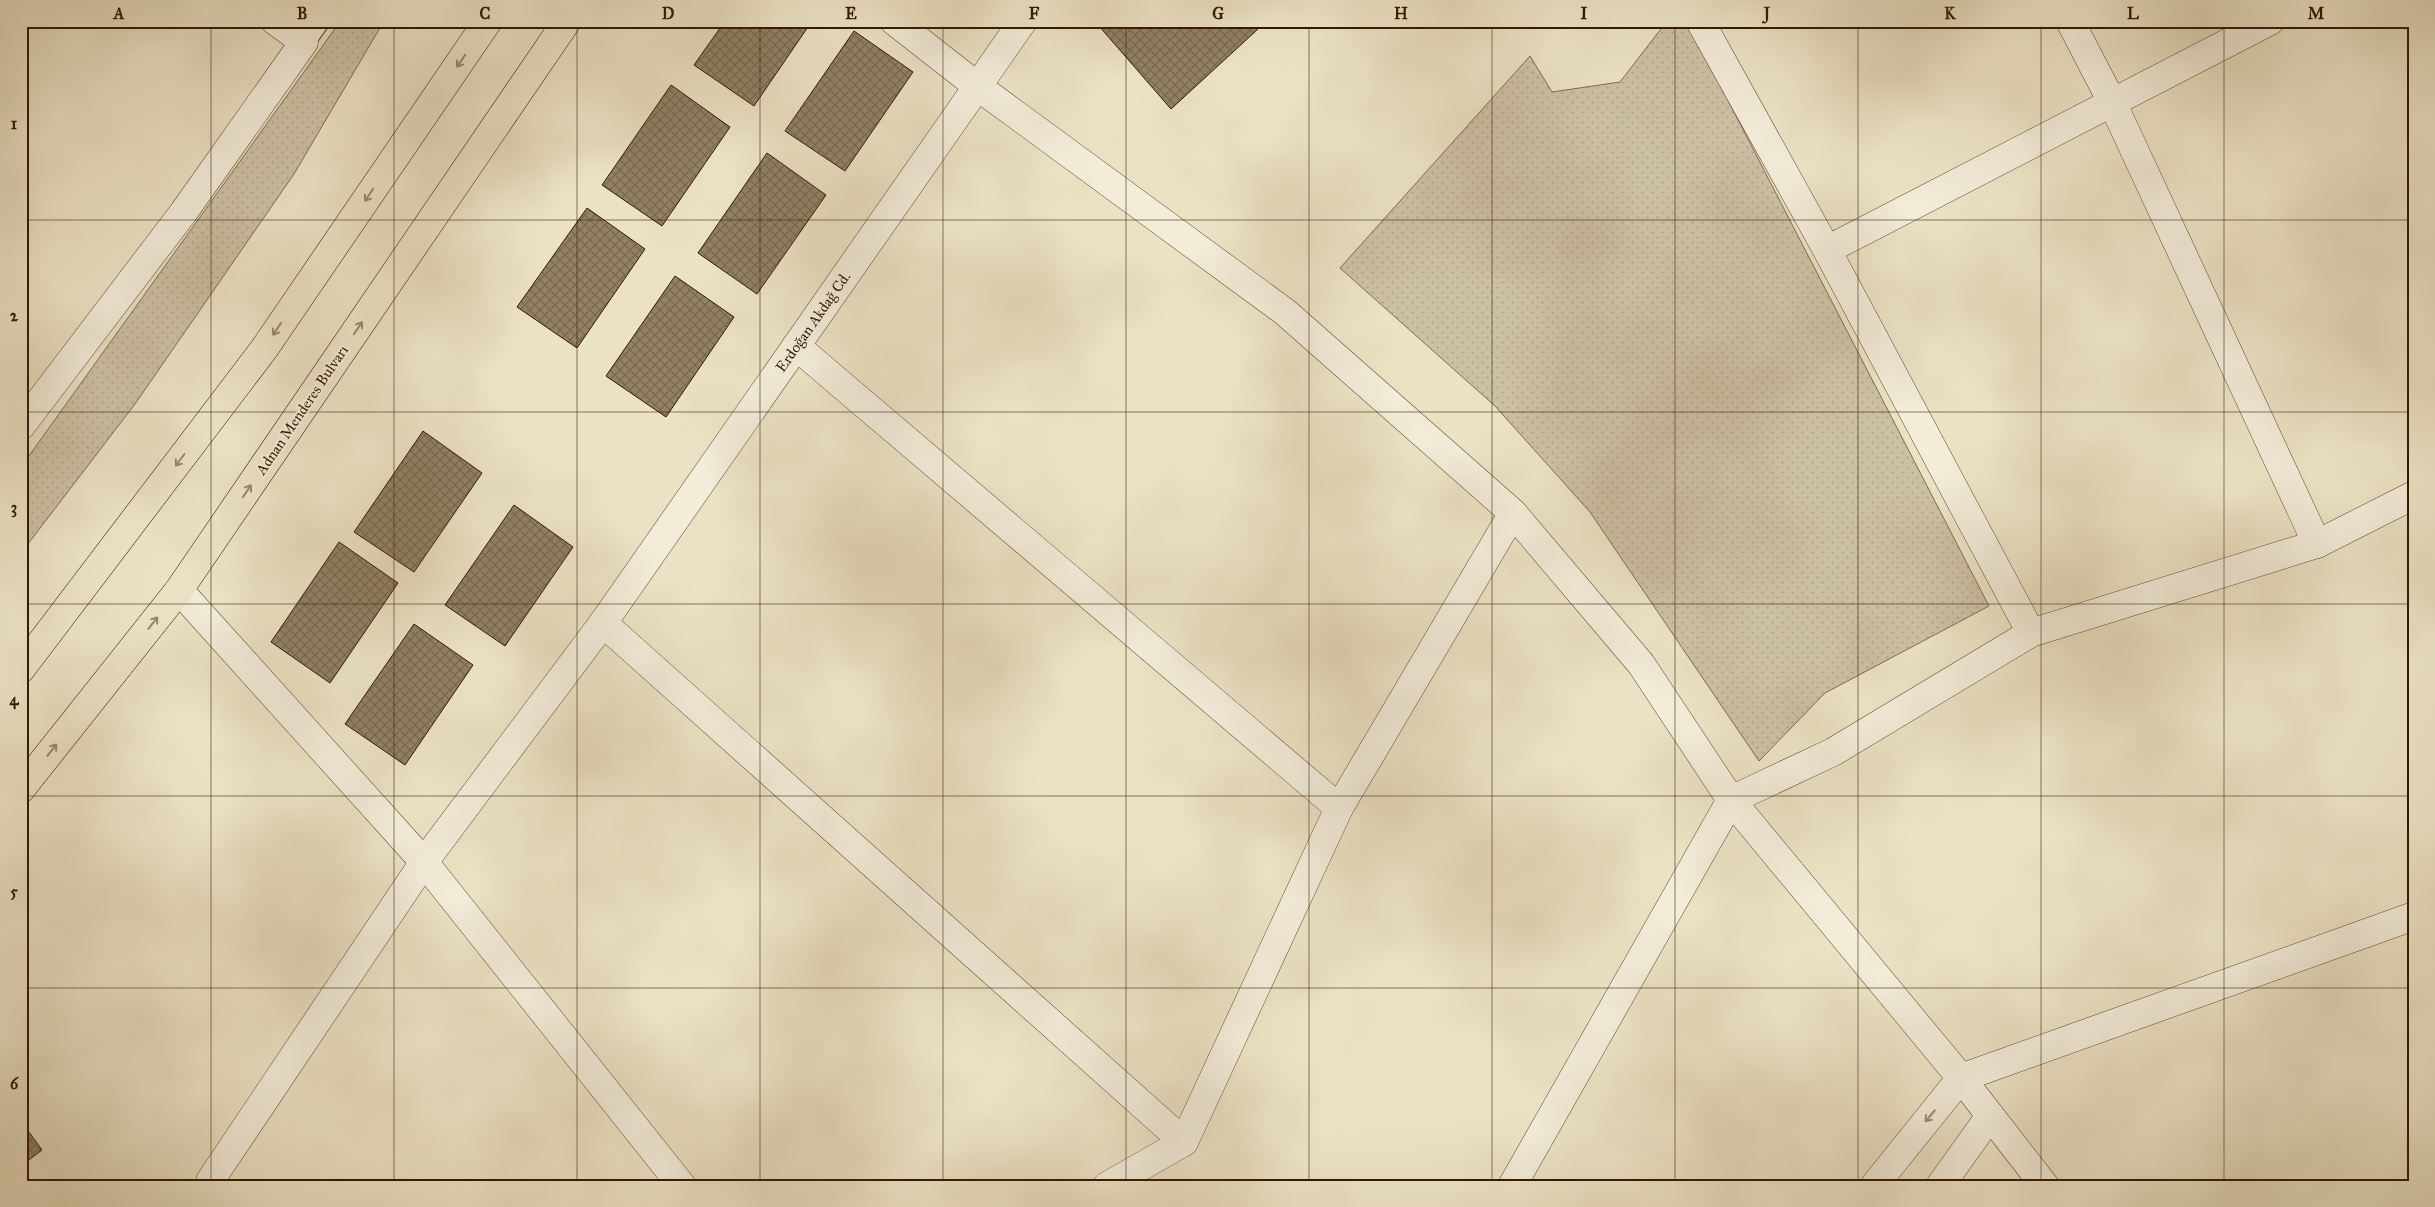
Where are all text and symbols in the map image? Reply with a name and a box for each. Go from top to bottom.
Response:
text: A [113,4,125,23]
text: B [297,4,307,23]
text: C [480,4,491,23]
text: D [662,4,675,23]
text: E [845,4,857,23]
text: F [1029,4,1040,23]
text: G [1212,4,1224,23]
text: H [1394,4,1408,23]
text: I [1581,4,1588,23]
text: J [1762,4,1771,24]
text: K [1944,4,1956,23]
text: L [2127,4,2139,23]
text: M [2308,4,2325,23]
one-way arrow [456,54,466,68]
text: 1 [11,114,18,133]
one-way arrow [364,188,374,202]
street label: Erdoğan Akdağ Cd. [772,268,854,376]
text: 2 [10,306,19,325]
one-way arrow [353,321,363,335]
one-way arrow [272,322,282,336]
street label: Adnan Menderes Bulvarı [251,342,352,479]
one-way arrow [174,453,185,466]
one-way arrow [242,484,252,498]
text: 3 [11,498,17,518]
one-way arrow [147,617,158,630]
text: 4 [10,690,20,710]
one-way arrow [46,744,57,757]
text: 5 [10,882,18,901]
text: 6 [10,1074,19,1093]
one-way arrow [1925,1109,1936,1122]

